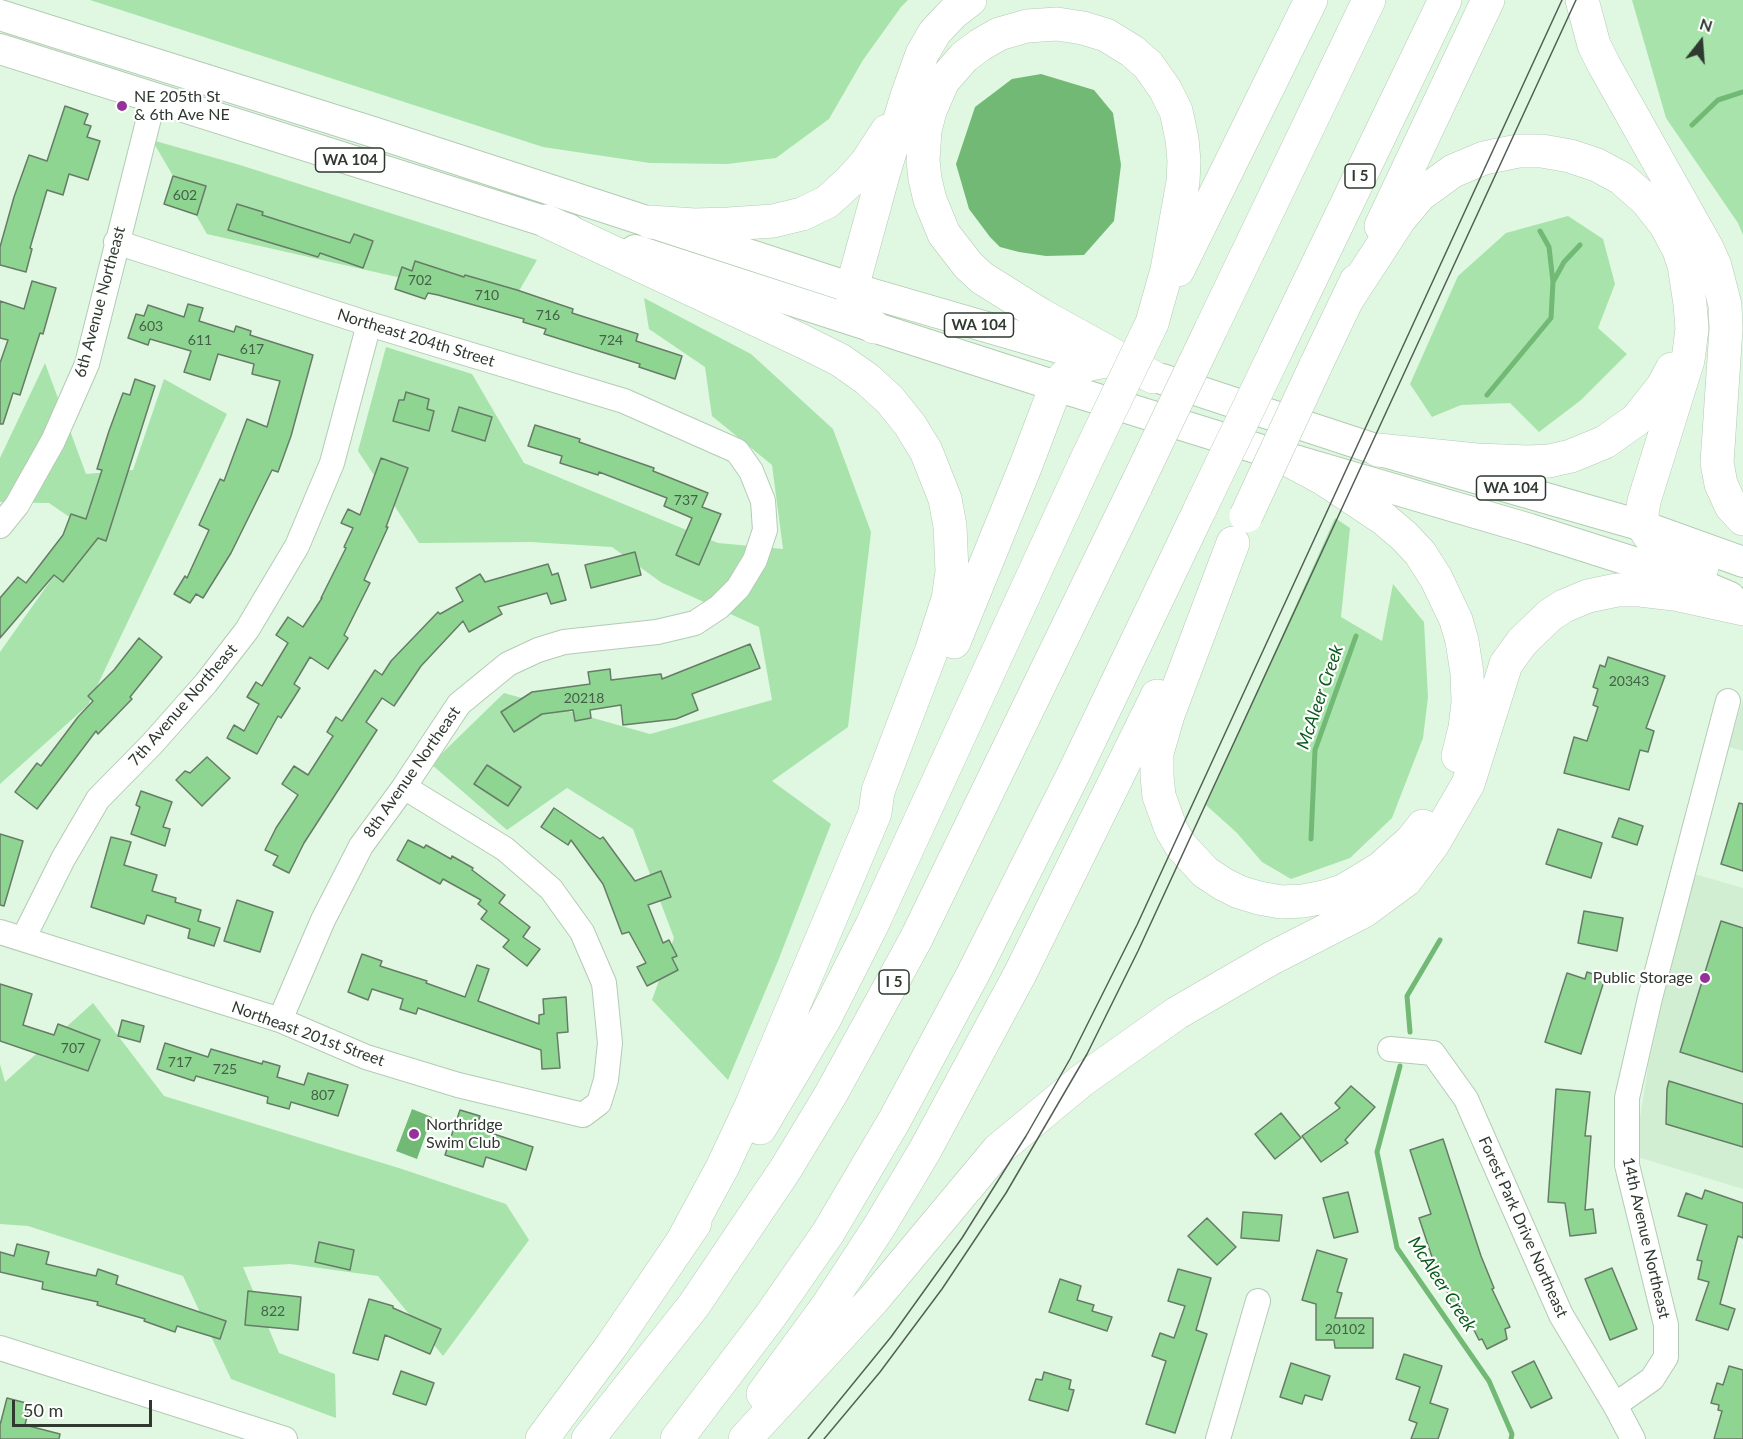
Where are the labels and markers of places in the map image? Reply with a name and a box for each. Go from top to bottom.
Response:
place label: NE 205th St & 6th Ave NE [134,87,230,125]
marker: NE 205th St & 6th Ave NE [115,99,129,113]
place label: Public Storage [1593,968,1693,988]
marker: Public Storage [1698,971,1712,985]
place label: Northridge Swim Club [426,1115,503,1153]
marker: Northridge Swim Club [407,1127,421,1141]

